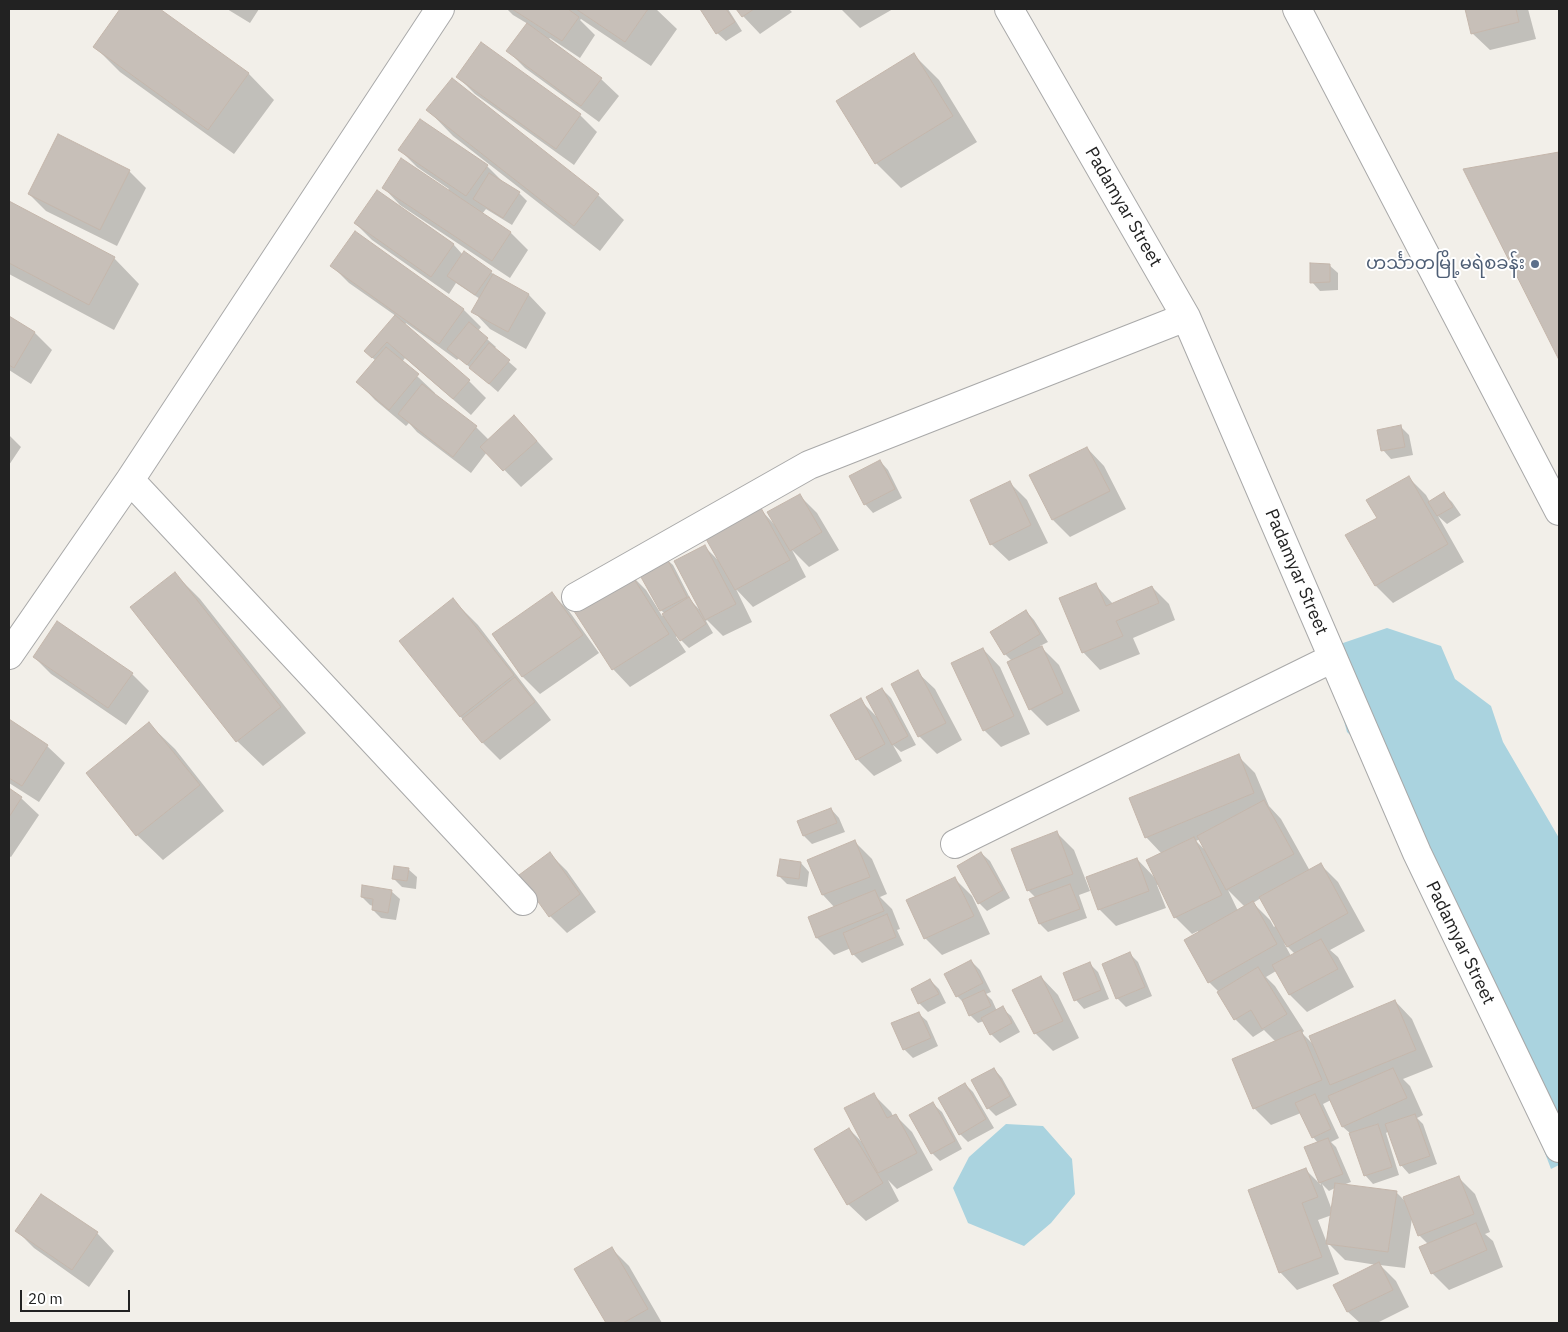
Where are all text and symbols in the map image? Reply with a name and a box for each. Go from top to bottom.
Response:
street label: Padamyar Street [1080,143,1166,271]
place label: ဟင်္သာတမြို့မရဲစခန်း [1366,253,1525,275]
marker: ဟင်္သာတမြို့မရဲစခန်း [1529,258,1541,270]
street label: Padamyar Street [1260,506,1332,638]
street label: Padamyar Street [1421,878,1499,1008]
scale bar [22,1280,132,1312]
text: 20 m [28,1289,63,1308]

